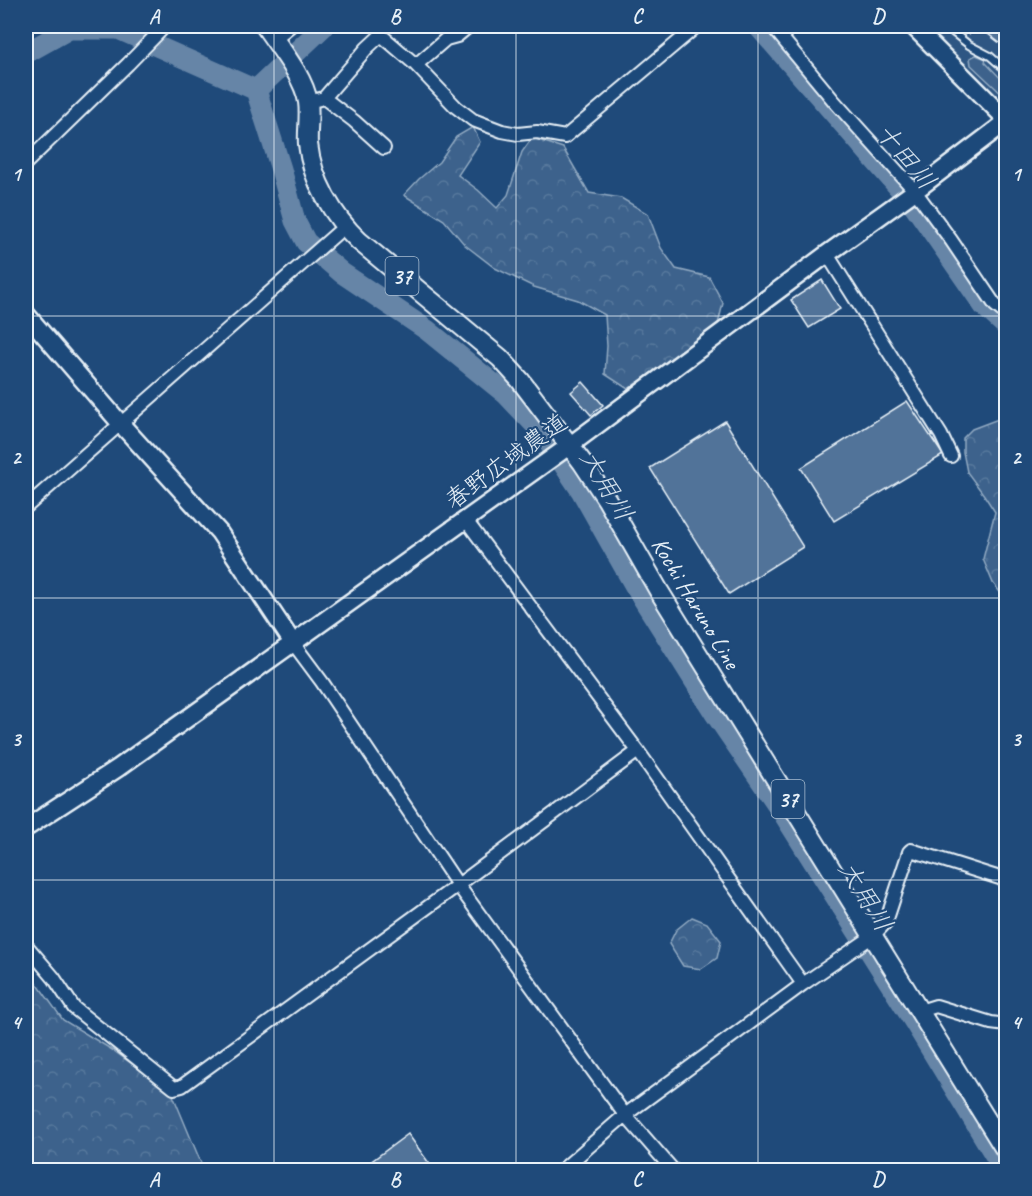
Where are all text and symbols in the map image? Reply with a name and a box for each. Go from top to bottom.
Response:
text: A [149,4,161,29]
text: B [390,4,402,29]
text: C [632,4,644,29]
text: D [872,4,886,29]
water label: 十田川 [868,116,943,197]
text: 1 [12,162,23,187]
text: 1 [1012,162,1023,187]
road number: 37 [386,257,418,295]
street label: 春野広域農道 [439,407,573,515]
water label: 大用川 [572,443,641,527]
text: 2 [12,445,23,470]
text: 2 [1012,445,1023,470]
street label: Kochi Haruno Line [645,532,748,676]
text: 3 [12,727,23,752]
text: 3 [1012,727,1023,752]
road number: 37 [772,780,804,818]
water label: 大用川 [831,854,900,938]
text: 4 [12,1010,24,1035]
text: 4 [1012,1010,1024,1035]
text: A [149,1167,161,1192]
text: B [390,1167,402,1192]
text: C [632,1167,644,1192]
text: D [872,1167,886,1192]

